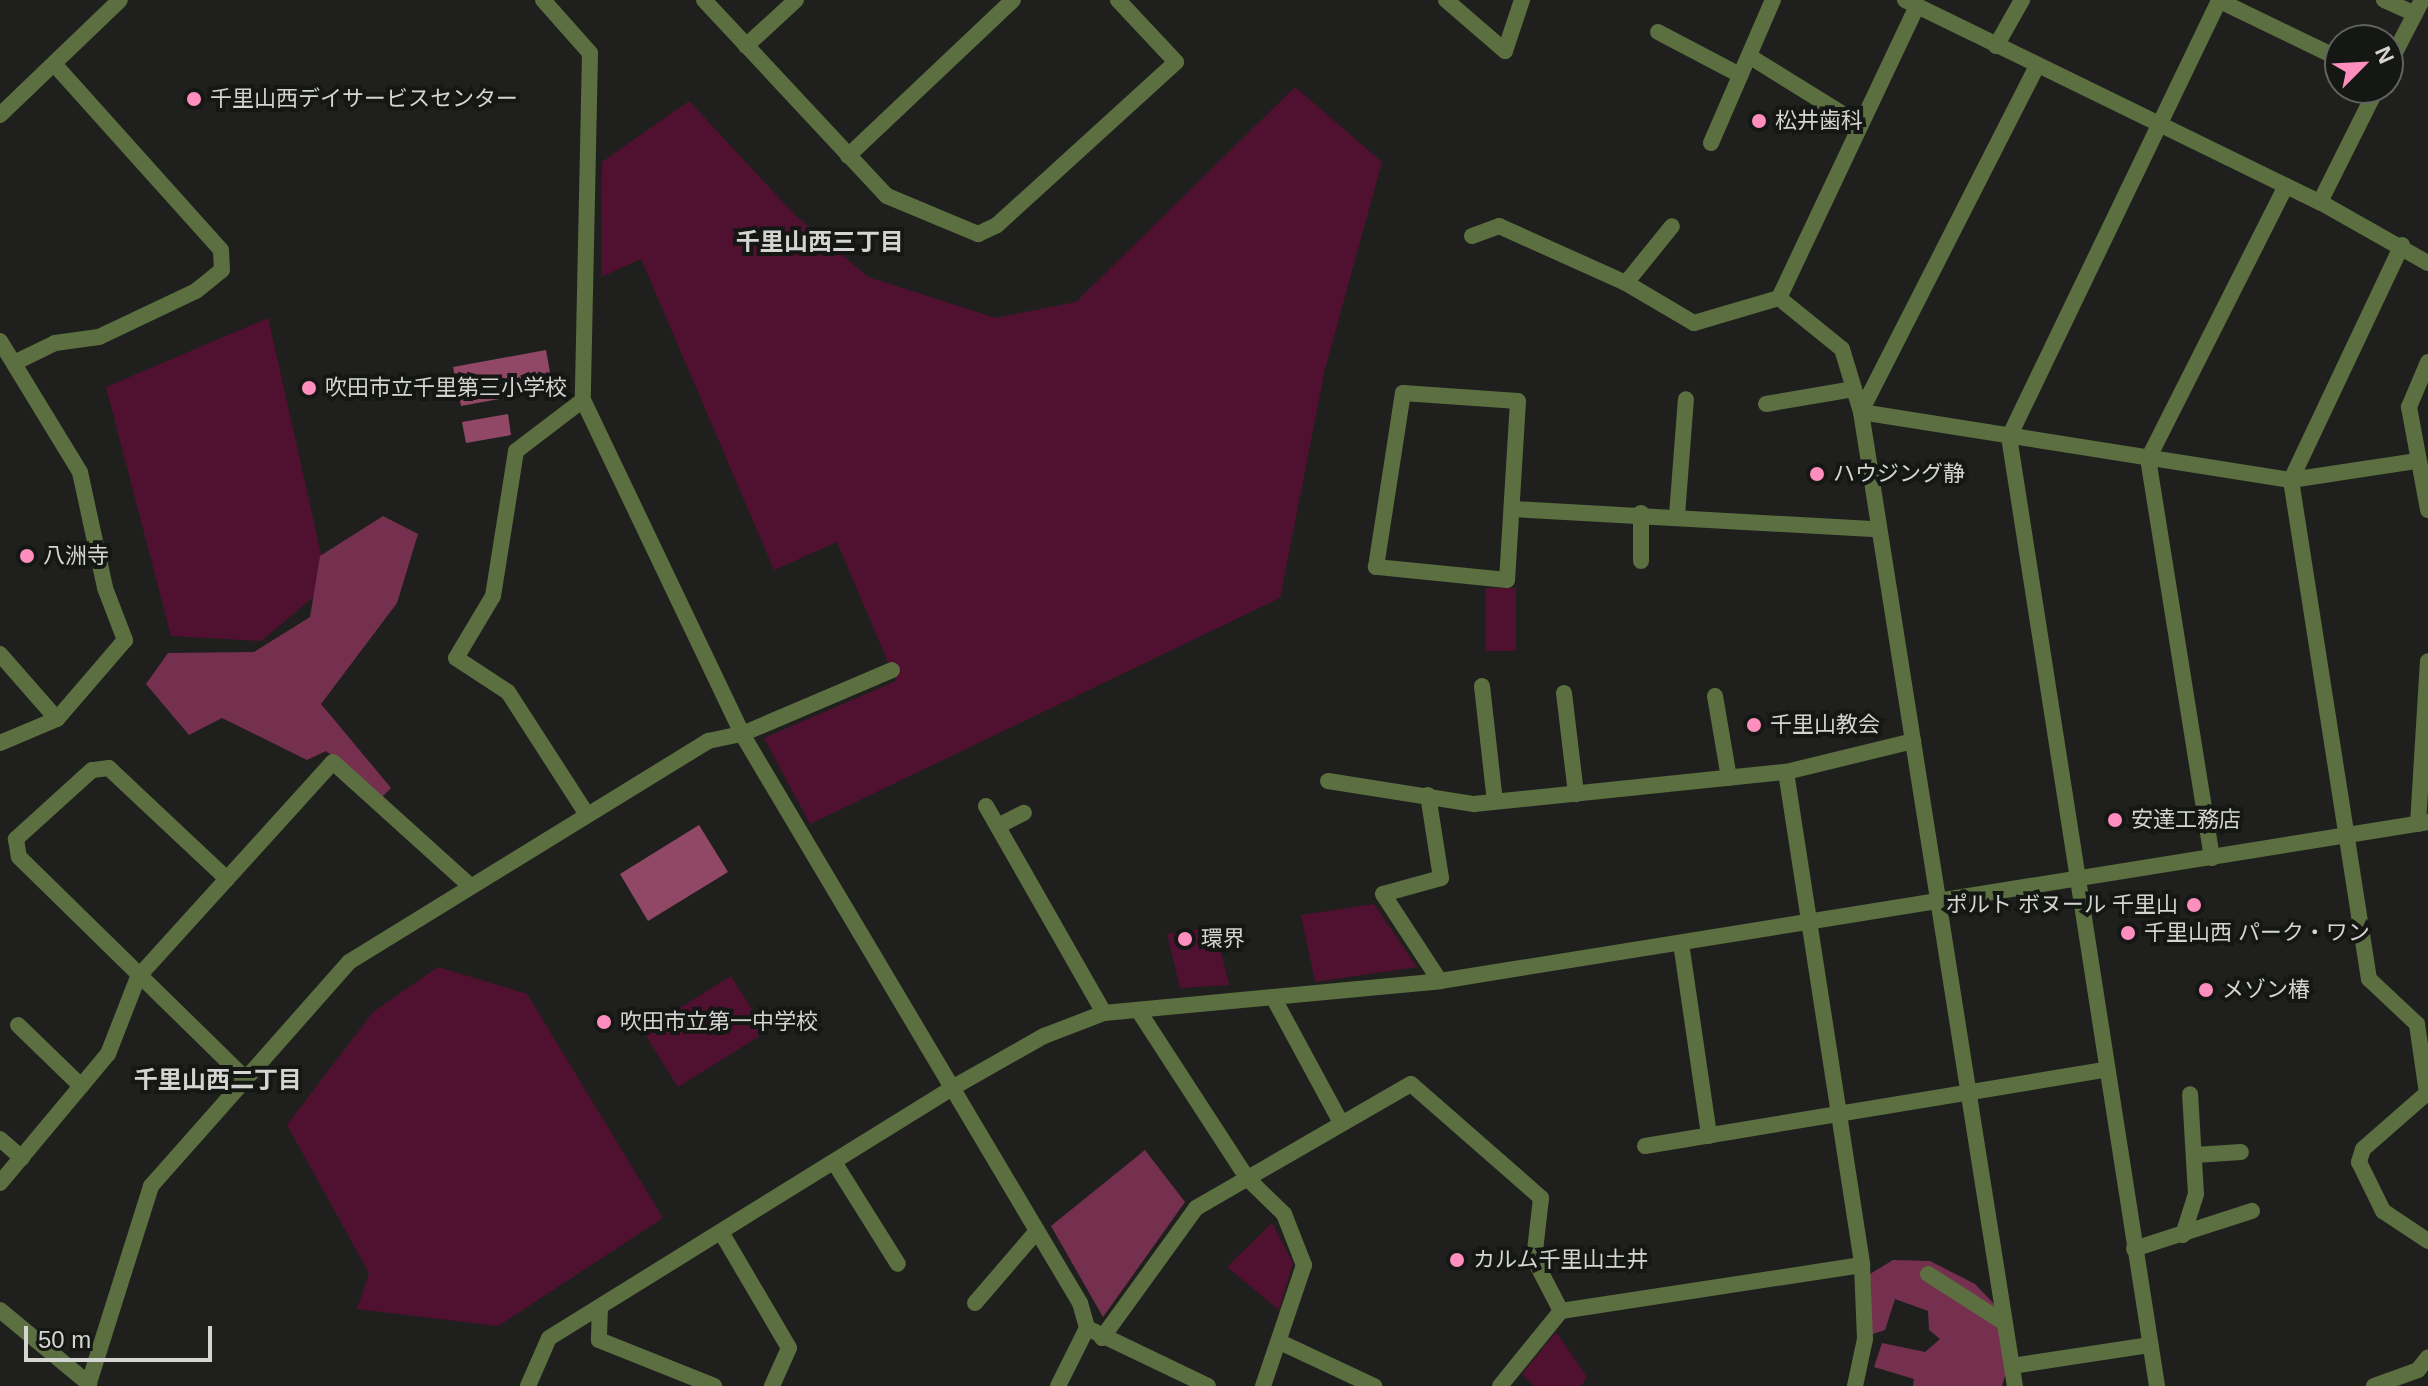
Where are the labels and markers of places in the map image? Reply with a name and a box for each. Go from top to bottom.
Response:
place label: 千里山西デイサービスセンター [210,86,518,112]
marker: 千里山西デイサービスセンター [185,90,203,108]
place label: 松井歯科 [1775,108,1863,134]
marker: 松井歯科 [1750,112,1768,130]
place label: 吹田市立千里第三小学校 [325,375,567,401]
marker: 吹田市立千里第三小学校 [300,379,318,397]
place label: ハウジング静 [1833,461,1965,487]
marker: ハウジング静 [1808,465,1826,483]
place label: 八洲寺 [43,543,109,569]
marker: 八洲寺 [18,547,36,565]
place label: 千里山教会 [1770,712,1880,738]
marker: 千里山教会 [1745,716,1763,734]
place label: 安達工務店 [2131,807,2241,833]
marker: 安達工務店 [2106,811,2124,829]
place label: ポルト ボヌール 千里山 [1946,892,2178,918]
marker: ポルト ボヌール 千里山 [2185,896,2203,914]
place label: 千里山西 パーク・ワン [2144,920,2370,946]
marker: 千里山西 パーク・ワン [2119,924,2137,942]
place label: 環界 [1201,926,1245,952]
marker: 環界 [1176,930,1194,948]
place label: メゾン椿 [2222,977,2310,1003]
marker: メゾン椿 [2197,981,2215,999]
place label: 吹田市立第一中学校 [620,1009,818,1035]
marker: 吹田市立第一中学校 [595,1013,613,1031]
place label: カルム千里山土井 [1473,1247,1649,1273]
marker: カルム千里山土井 [1448,1251,1466,1269]

